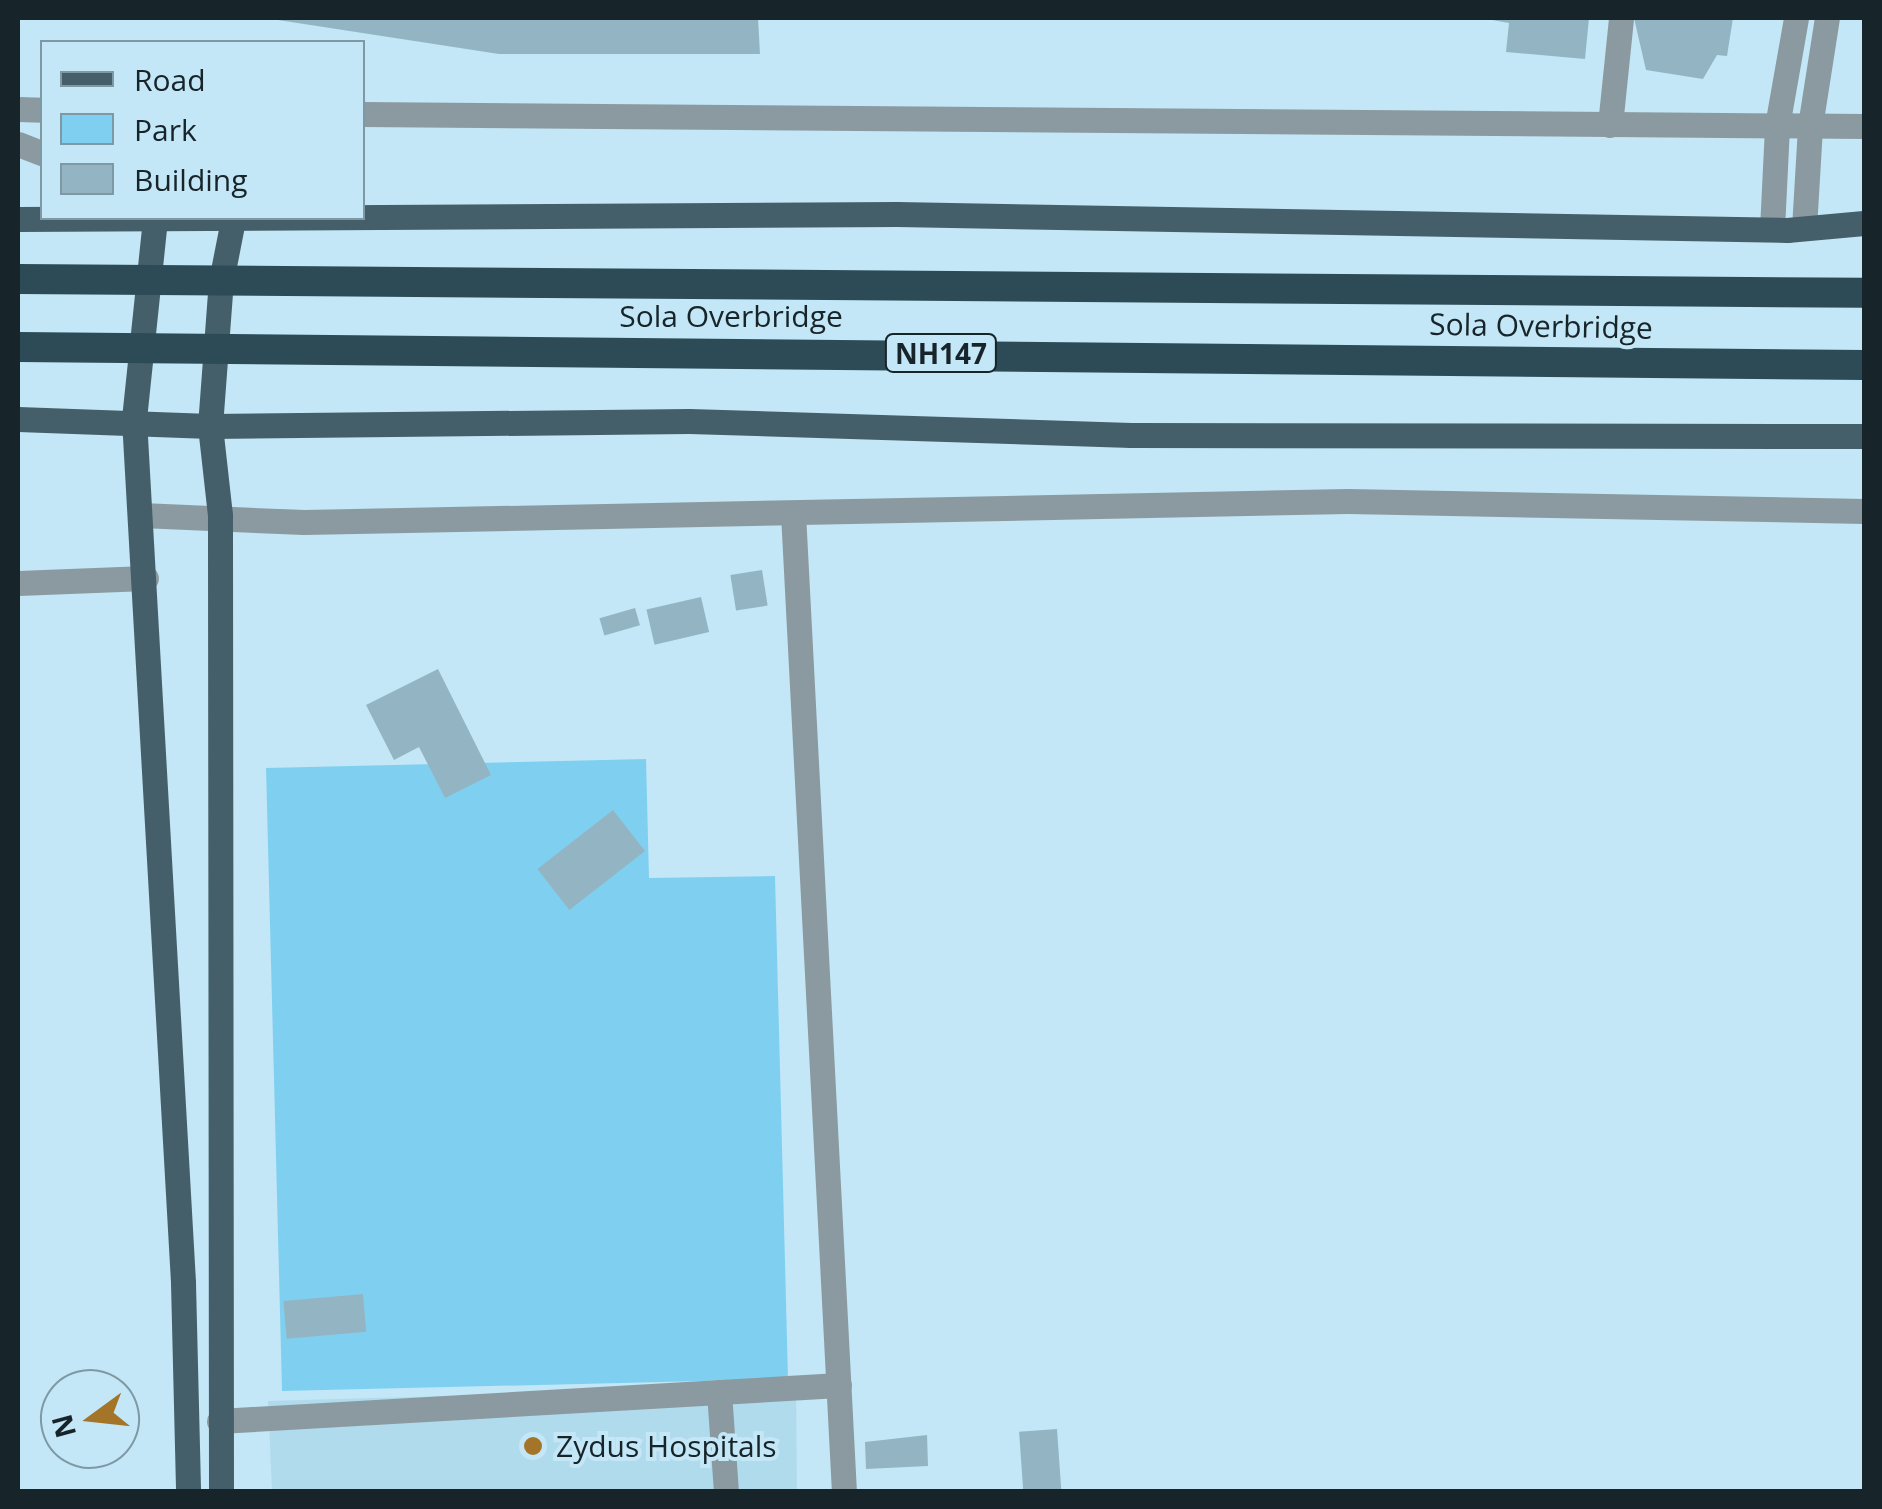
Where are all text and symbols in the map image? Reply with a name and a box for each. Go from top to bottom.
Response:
legend [40,40,365,220]
text: Road [134,59,206,100]
text: Park [134,109,197,150]
text: Building [134,159,248,200]
street label: Sola Overbridge [619,298,843,334]
street label: Sola Overbridge [1429,306,1653,346]
road number: NH147 [884,330,998,376]
north arrow [40,1369,140,1469]
text: N [42,1410,84,1442]
place label: Zydus Hospitals [556,1428,777,1464]
marker: Zydus Hospitals [520,1433,546,1459]

